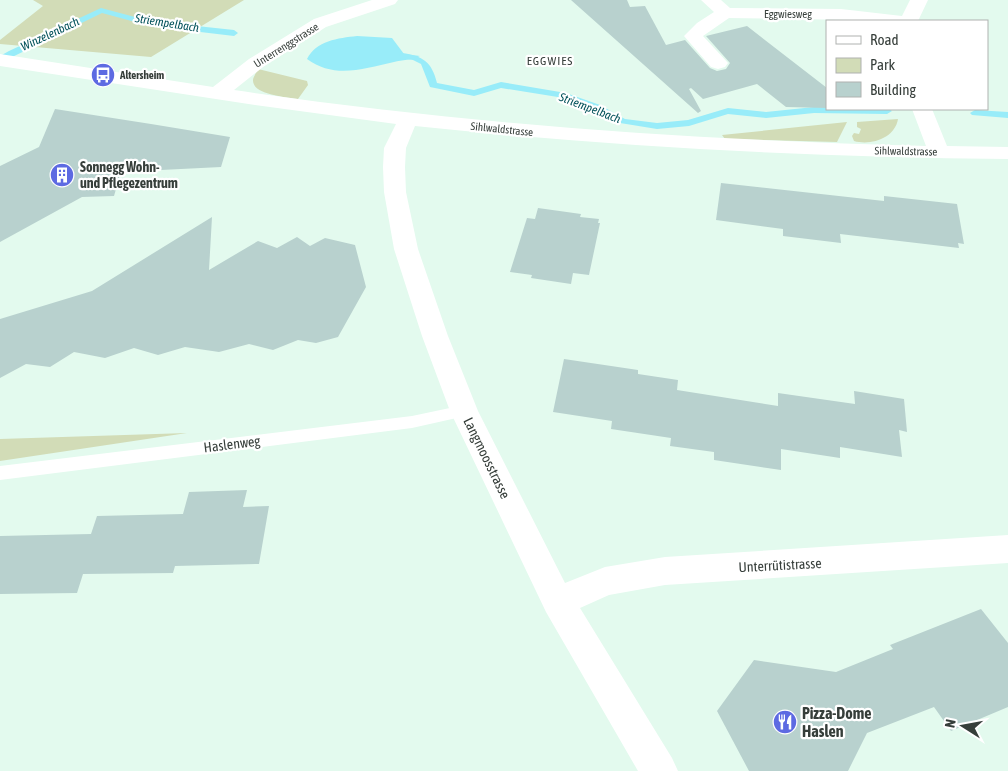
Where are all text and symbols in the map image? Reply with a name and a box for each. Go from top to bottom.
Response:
street label: Eggwiesweg [764,8,812,20]
water label: Striempelbach [133,11,200,35]
water label: Winzelenbach [19,14,82,54]
street label: Unterrenggstrasse [251,20,321,70]
legend [826,20,988,110]
text: Road [870,31,899,48]
district label: EGGWIES [527,54,573,68]
text: Park [870,56,895,73]
bus stop icon: Altersheim [90,62,116,88]
place label: Altersheim [119,69,164,81]
text: Building [870,81,916,98]
water label: Striempelbach [556,90,623,126]
street label: Sihlwaldstrasse [470,120,534,138]
street label: Sihlwaldstrasse [874,144,938,158]
place label: Sonnegg Wohn- und Pflegezentrum [80,159,178,191]
building icon: Sonnegg Wohn- und Pflegezentrum [49,162,75,188]
street label: Langmoosstrasse [460,415,514,501]
street label: Haslenweg [203,433,261,455]
street label: Unterrütistrasse [738,555,822,575]
north arrow [938,701,988,751]
place label: Pizza-Dome Haslen [802,704,872,740]
restaurant icon: Pizza-Dome Haslen [772,709,798,735]
text: N [942,718,959,729]

